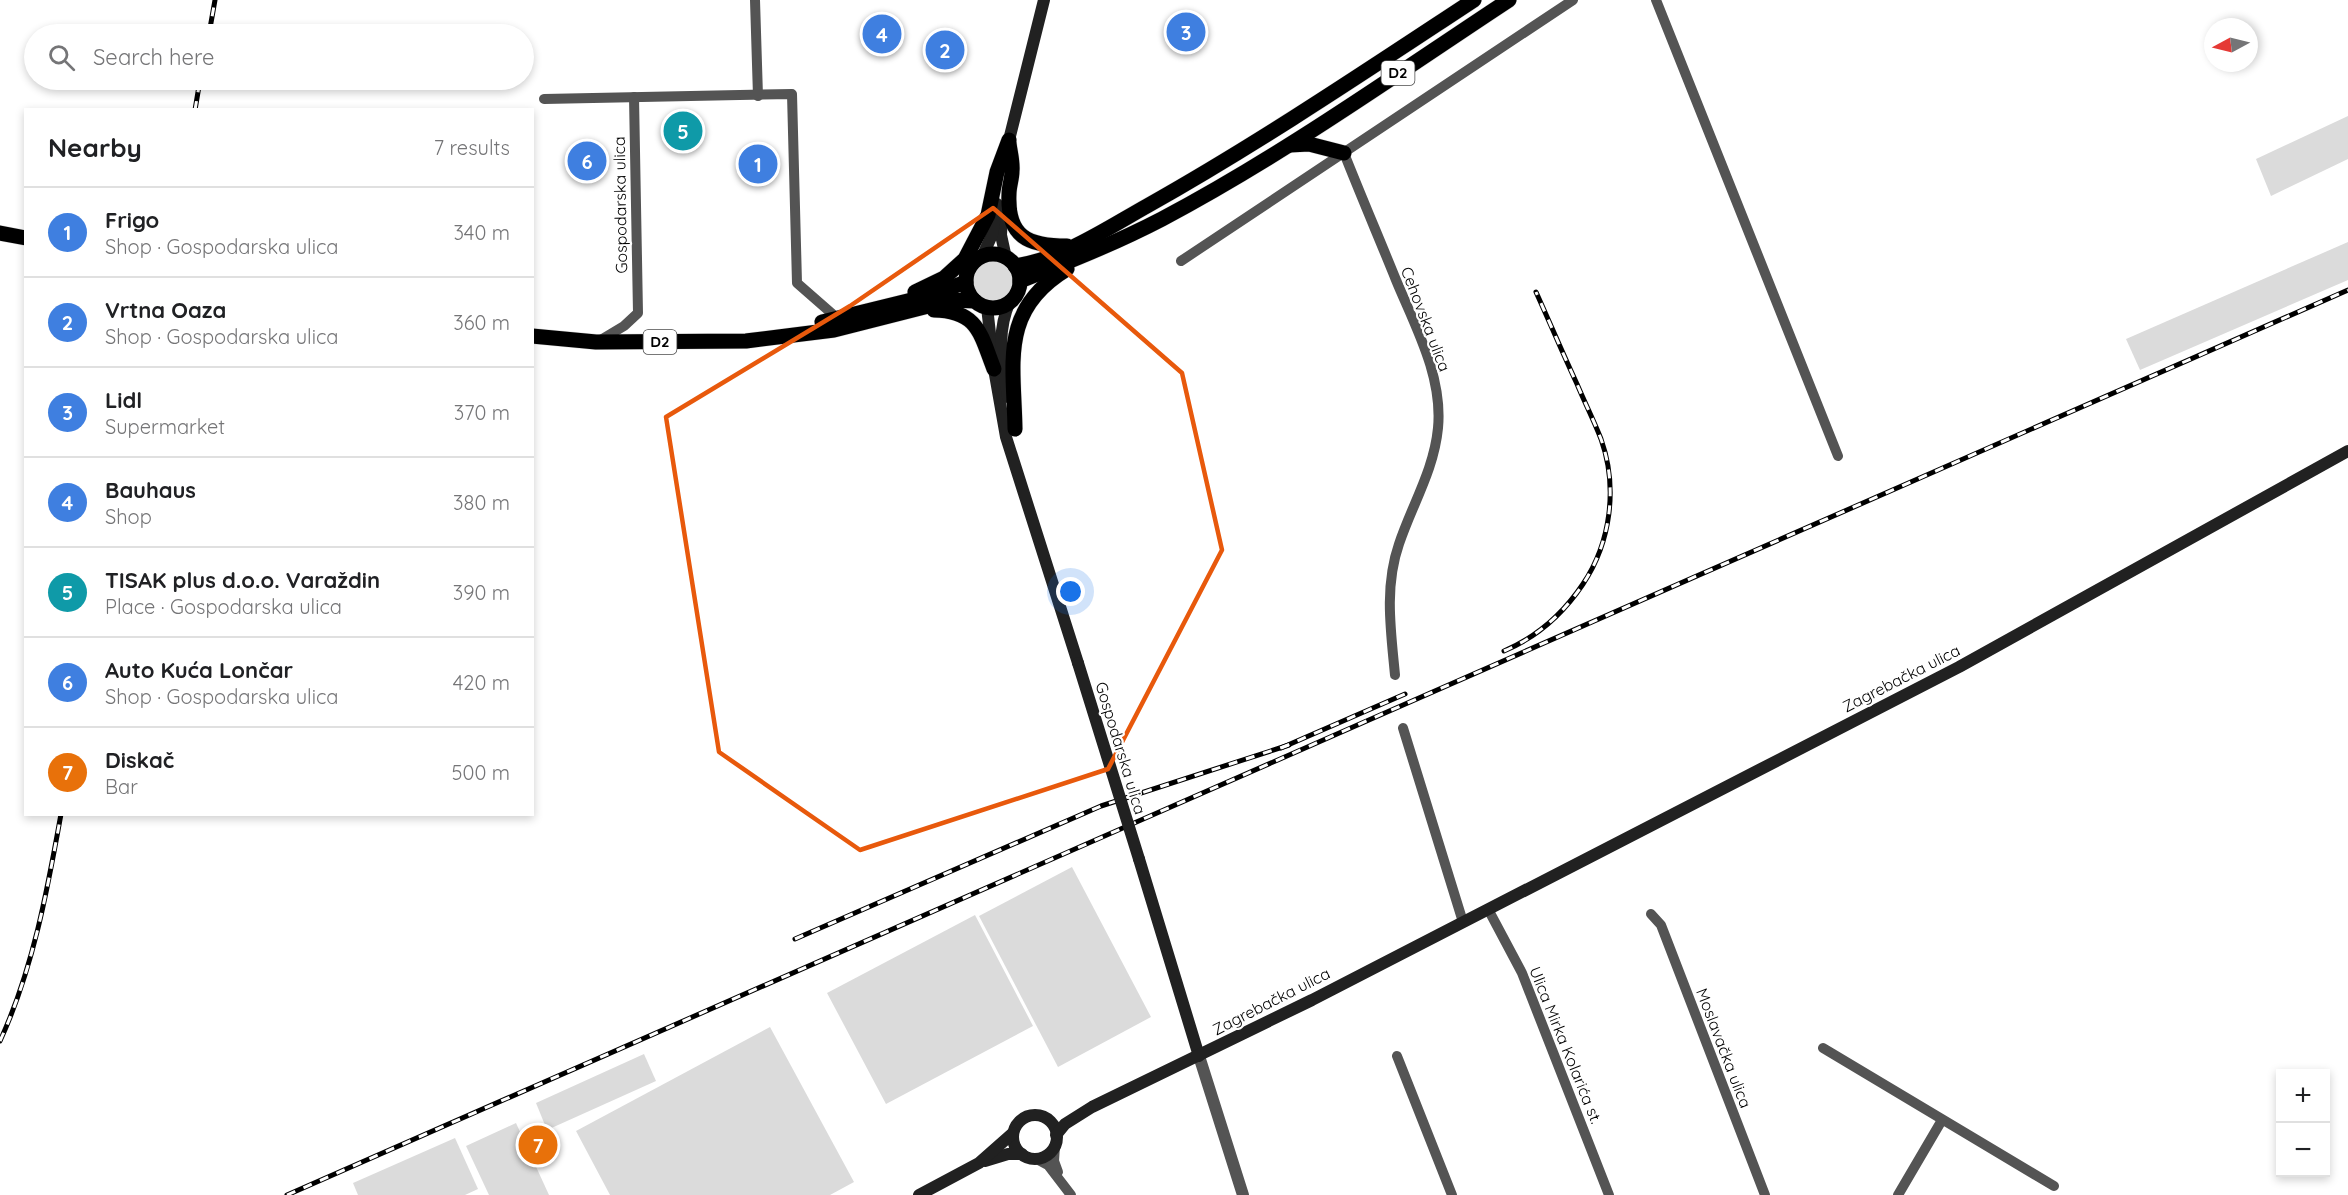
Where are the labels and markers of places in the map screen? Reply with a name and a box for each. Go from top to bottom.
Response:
pin: 3 [1166,9,1206,54]
pin: 4 [862,12,902,57]
pin: 2 [926,28,964,72]
pin: 5 [664,108,702,154]
pin: 6 [568,138,606,184]
pin: 1 [738,142,777,186]
pin: 7 [518,1122,558,1168]

